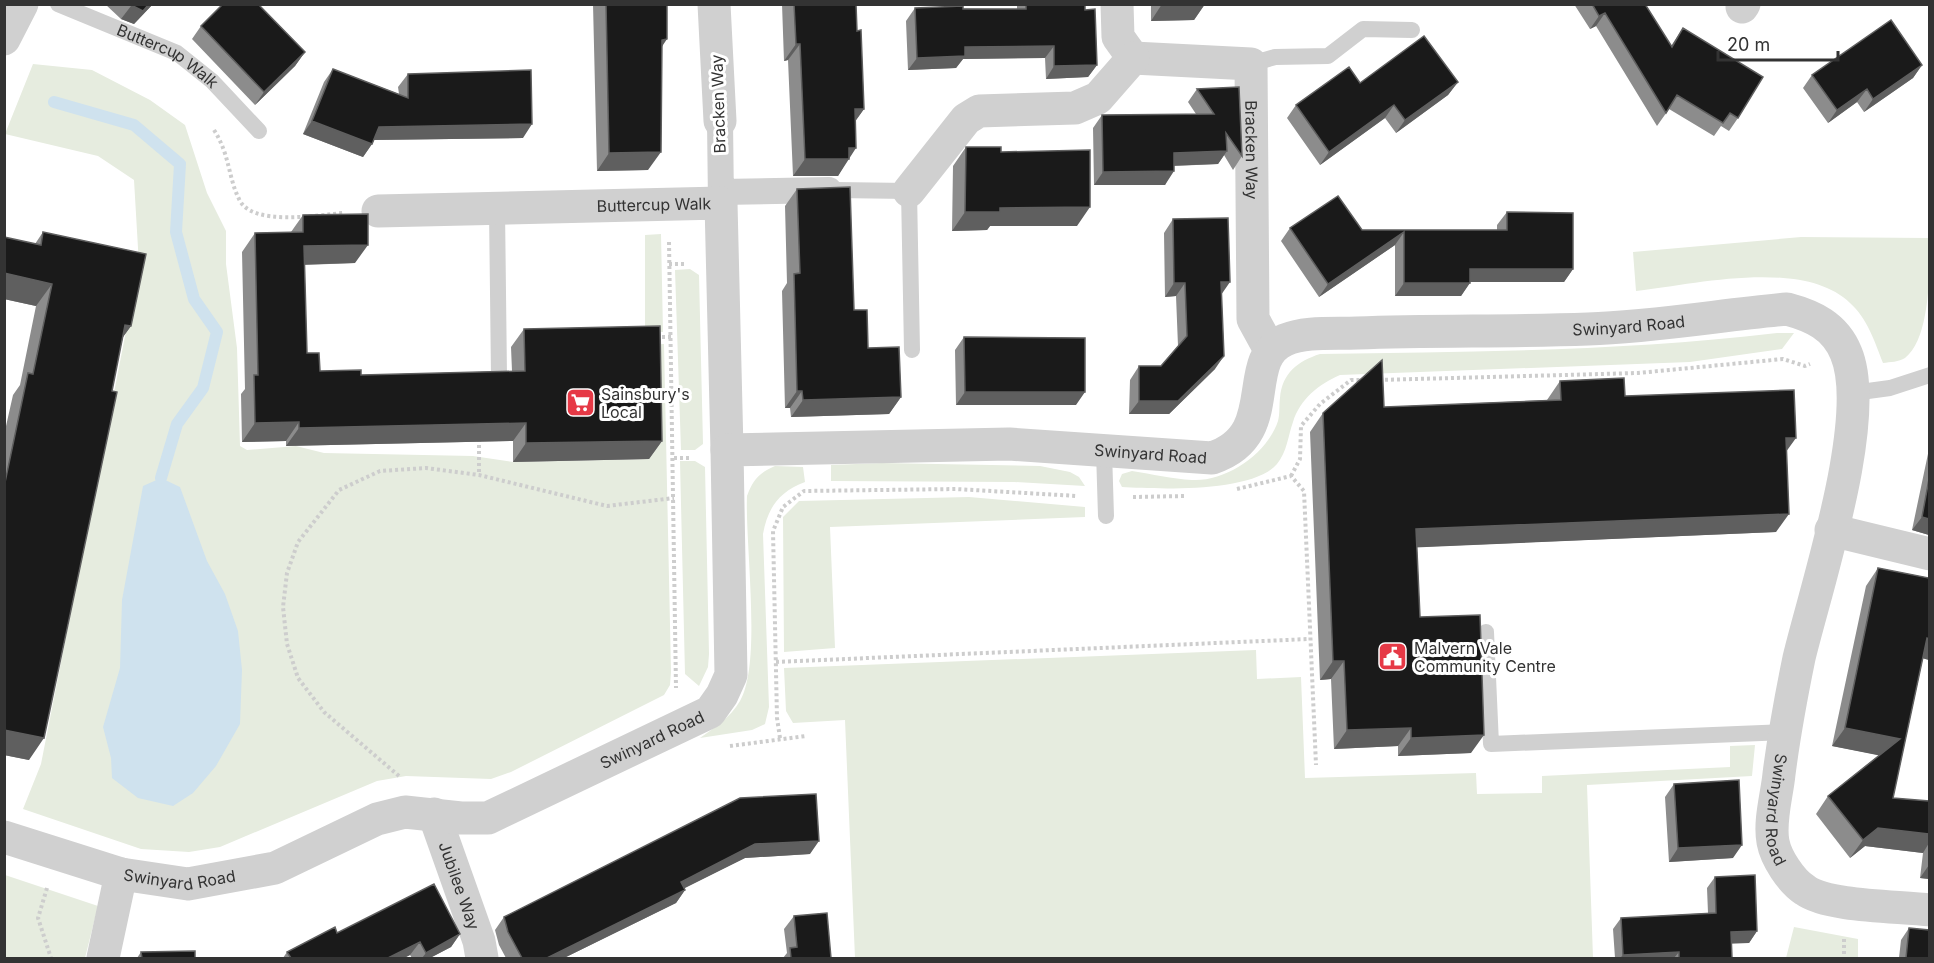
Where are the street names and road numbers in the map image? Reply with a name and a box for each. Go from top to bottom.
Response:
street label: Buttercup Walk [114,19,223,92]
street label: Bracken Way [706,54,730,154]
street label: Bracken Way [1241,100,1262,199]
street label: Buttercup Walk [596,193,712,216]
street label: Swinyard Road [1572,311,1686,340]
street label: Swinyard Road [1094,440,1208,468]
street label: Swinyard Road [597,706,707,773]
street label: Swinyard Road [1762,752,1792,869]
street label: Jubilee Way [435,839,484,932]
street label: Swinyard Road [122,865,237,895]

